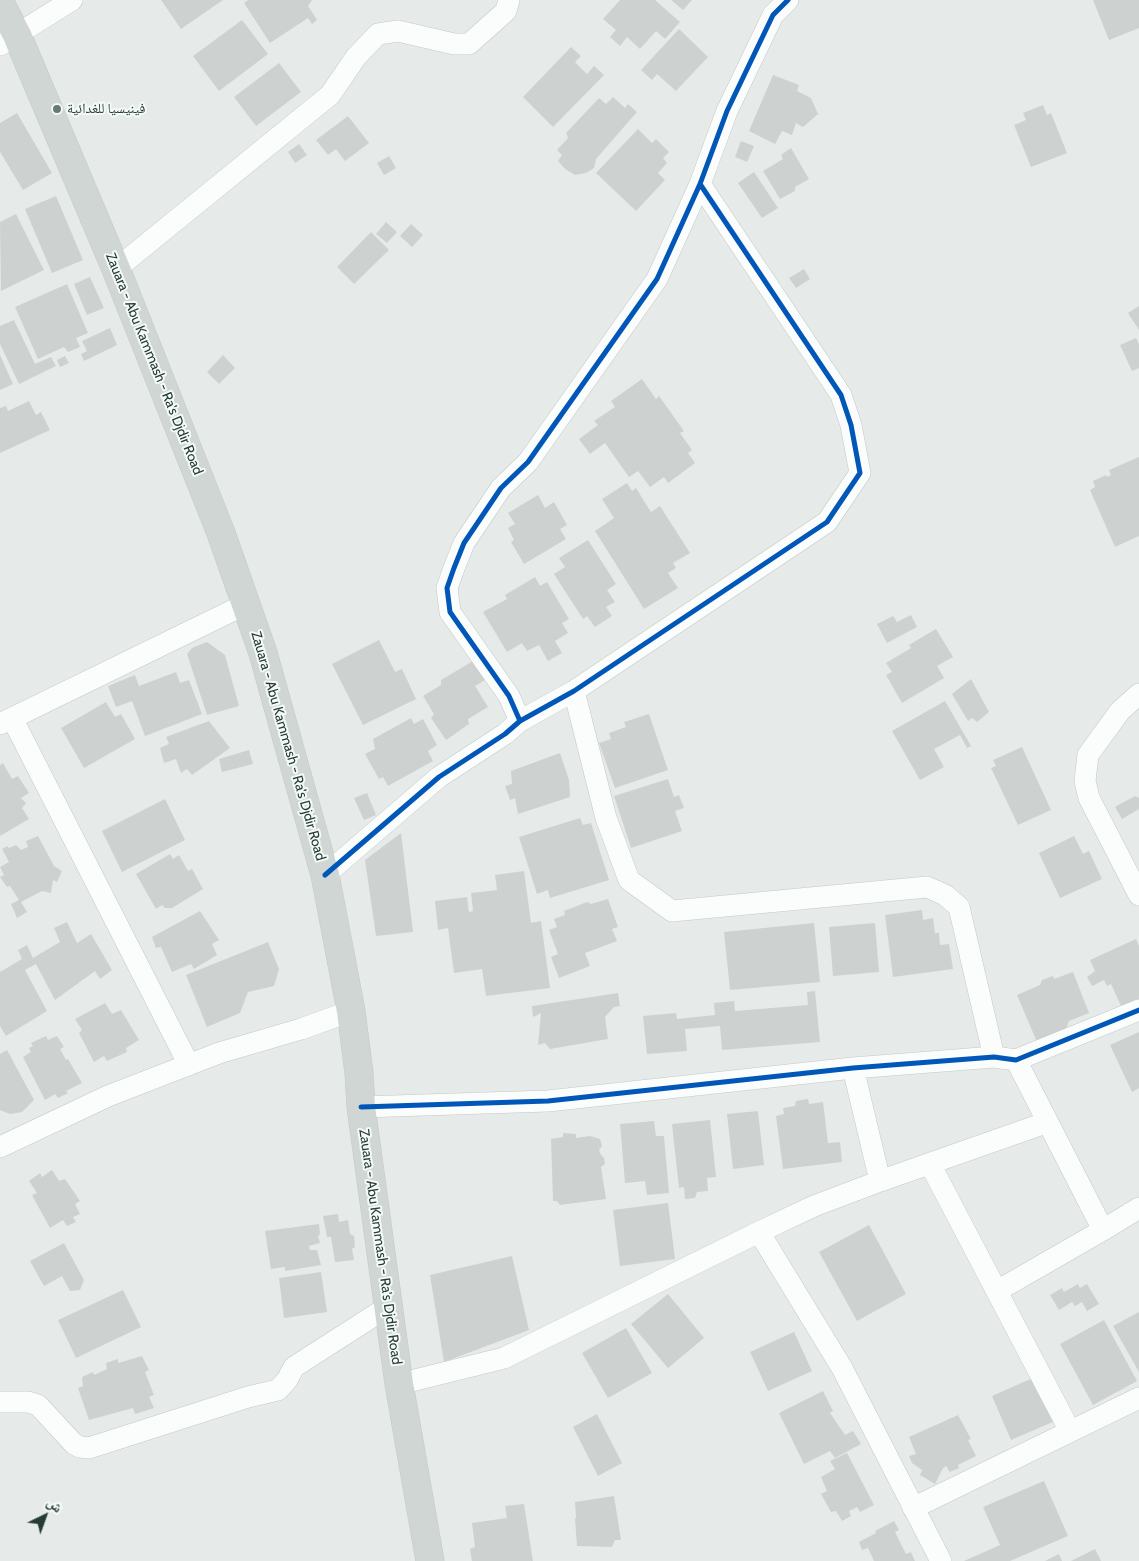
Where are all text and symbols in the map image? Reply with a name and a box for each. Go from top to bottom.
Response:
place label: فينيسيا للغدائية [67,101,145,117]
marker: فينيسيا للغدائية [51,103,63,115]
street label: Zauara - Abu Kammash - Ra's Djdir Road [102,251,206,477]
street label: Zauara - Abu Kammash - Ra's Djdir Road [247,629,329,863]
street label: Zauara - Abu Kammash - Ra's Djdir Road [355,1128,405,1366]
north arrow [20,1491,70,1541]
text: ش [43,1493,67,1517]

